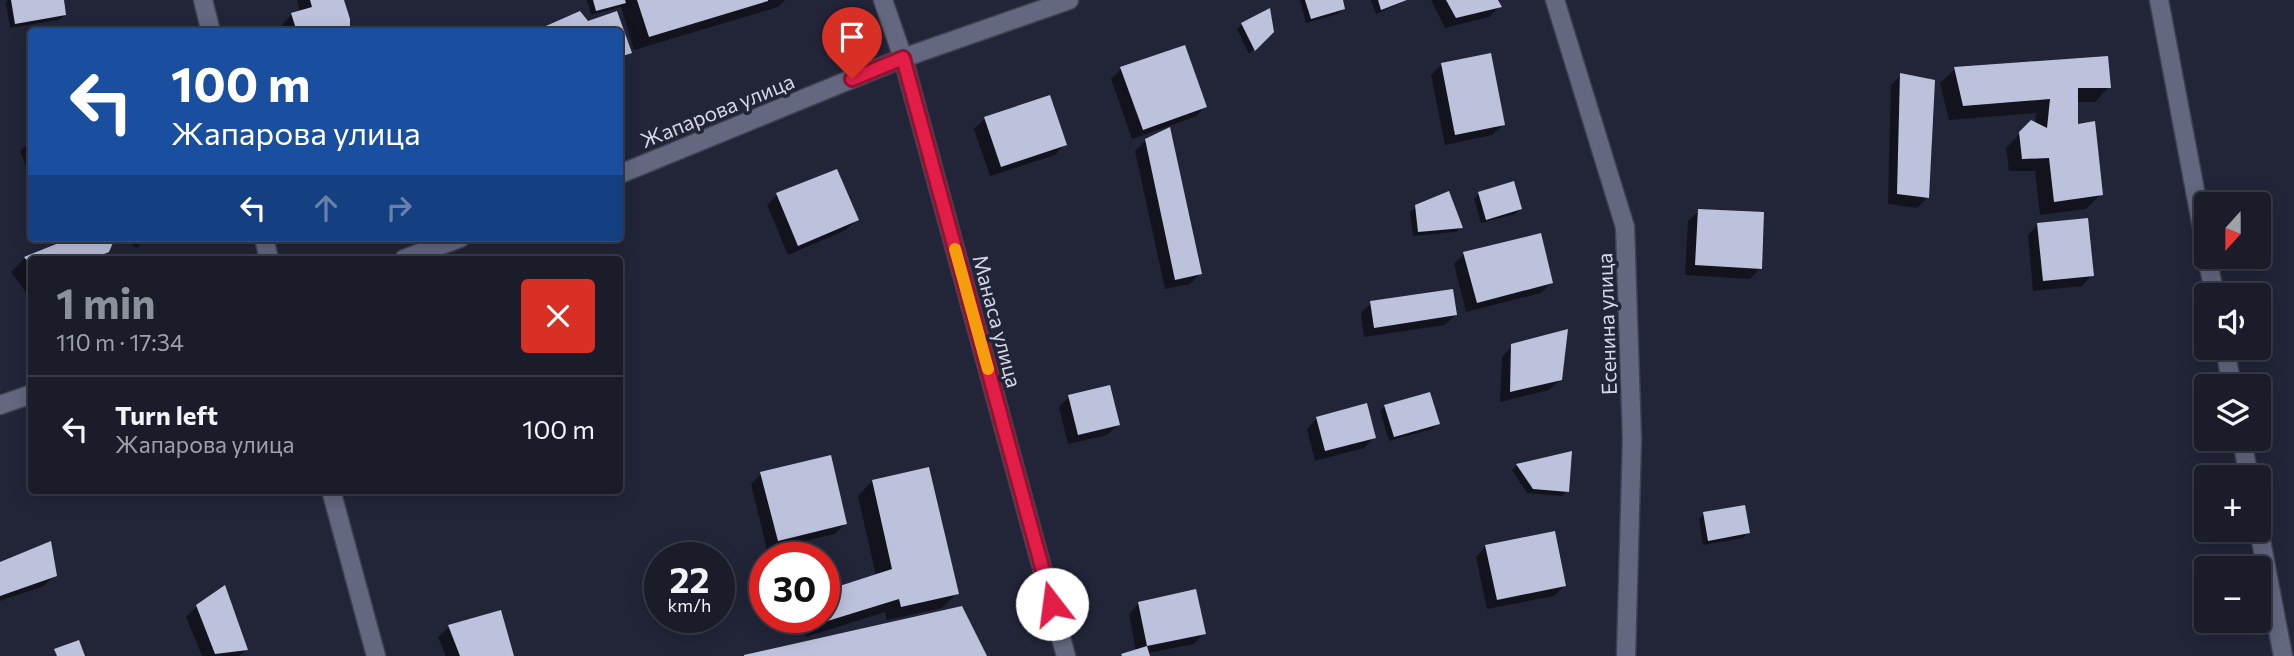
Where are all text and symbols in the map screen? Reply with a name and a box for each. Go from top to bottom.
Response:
pin [822,7,882,79]
icon: arrive [833,18,871,56]
text: 100 m [171,52,310,112]
icon: left [56,56,147,147]
street label: Жапарова улица [636,68,798,152]
text: Жапарова улица [171,112,421,152]
icon: left [234,189,272,227]
icon: ahead [307,189,345,227]
icon: right [380,189,418,227]
north arrow [2194,192,2272,270]
map controls [2194,192,2271,633]
street label: Манаса улица [968,252,1028,390]
street label: Есенина улица [1591,252,1621,396]
text: 1 min [56,276,156,328]
button: close [521,279,595,353]
button: sound [2194,283,2271,360]
text: 110 m · 17:34 [56,328,184,356]
button: layers [2194,374,2271,451]
text: Turn left [115,399,218,430]
icon: left [56,410,94,448]
text: 100 m [522,413,595,444]
text: Жапарова улица [115,430,294,458]
button: + [2194,465,2271,542]
speed limit sign: 30 [749,542,840,633]
button: − [2194,556,2271,633]
text: 22 [670,557,709,600]
position arrow [1015,567,1089,641]
text: km/h [668,594,711,616]

